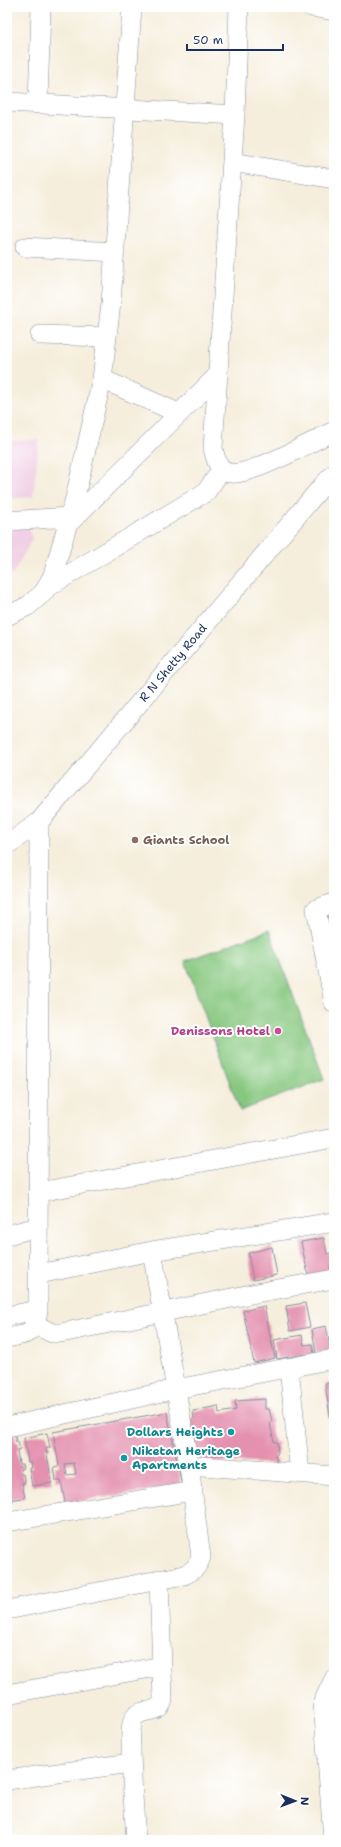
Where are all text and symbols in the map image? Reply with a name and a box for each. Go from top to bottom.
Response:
scale bar [187,26,283,52]
text: 50 m [193,32,223,48]
street label: R N Shetty Road [136,620,211,705]
place label: Giants School [143,832,230,848]
marker: Giants School [130,835,140,845]
place label: Denissons Hotel [171,1023,270,1039]
marker: Denissons Hotel [273,1026,283,1036]
place label: Dollars Heights [127,1424,223,1440]
marker: Dollars Heights [226,1427,236,1437]
place label: Niketan Heritage Apartments [132,1443,240,1473]
marker: Niketan Heritage Apartments [119,1453,129,1463]
north arrow [275,1781,315,1821]
text: N [297,1797,312,1806]

